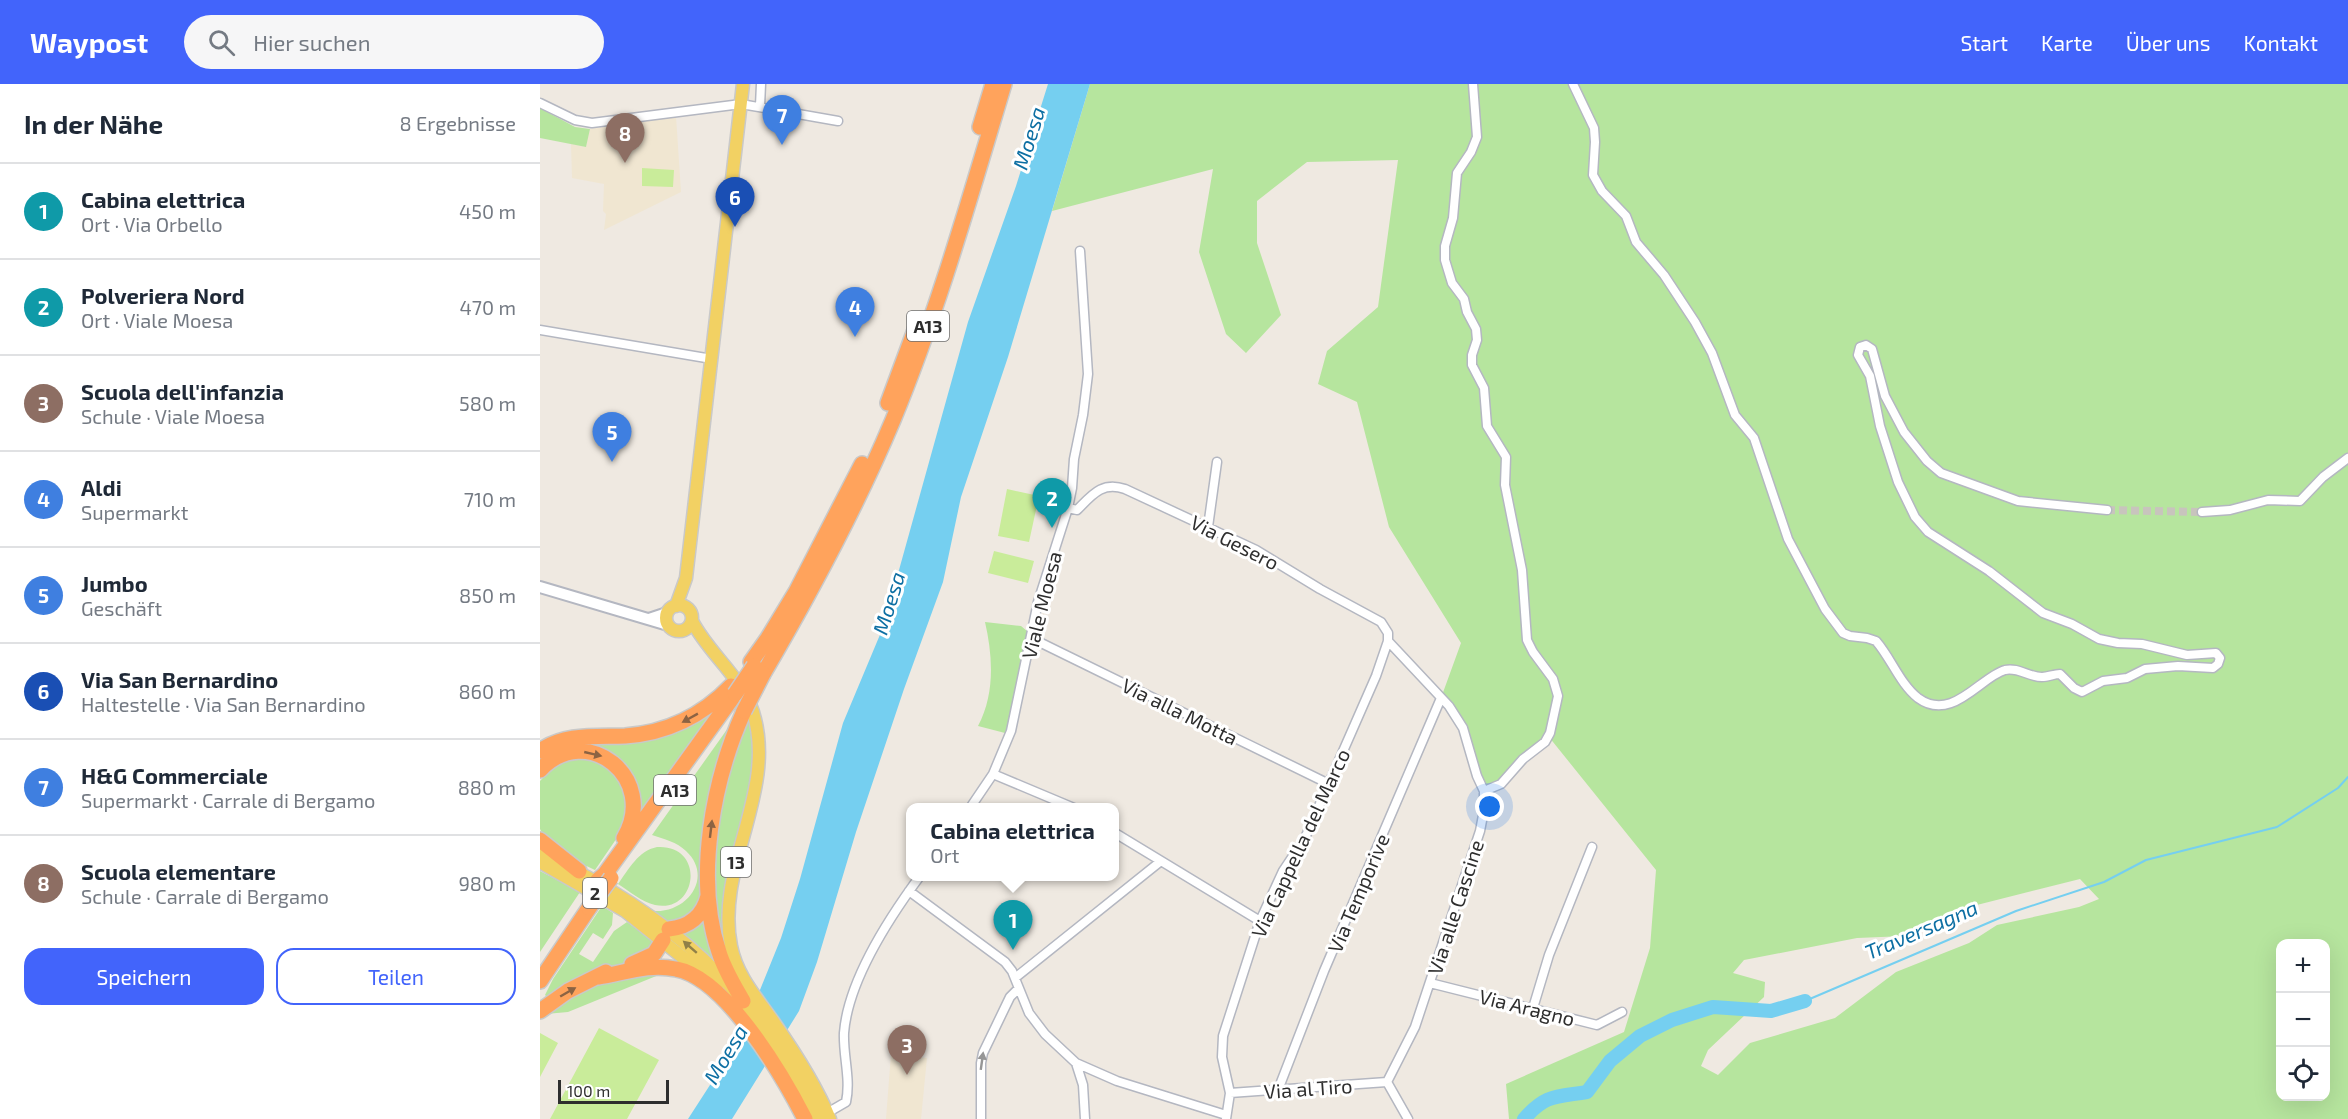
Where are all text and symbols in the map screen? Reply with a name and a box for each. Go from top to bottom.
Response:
search box [184,15,604,69]
text: Waypost [30,25,148,59]
icon: search [205,26,238,59]
text: Hier suchen [253,29,370,55]
text: Start [1961,30,2008,55]
text: Karte [2041,30,2093,55]
text: Über uns [2126,30,2211,55]
text: Kontakt [2244,30,2318,55]
pin: 7 [762,95,802,145]
water label: Moesa [1007,104,1049,172]
text: In der Nähe [24,108,163,139]
text: 8 Ergebnisse [399,111,516,135]
pin: 8 [606,113,644,163]
pin: 6 [716,178,754,227]
text: Cabina elettrica [81,186,245,212]
text: 1 [39,199,48,223]
text: 450 m [459,199,516,223]
text: Ort · Via Orbello [81,212,223,236]
text: Polveriera Nord [81,282,245,308]
pin: 4 [836,288,874,337]
text: 2 [38,295,49,319]
text: 470 m [459,295,516,319]
text: Ort · Viale Moesa [81,308,233,332]
road number: A13 [907,311,949,341]
text: Scuola dell'infanzia [81,378,284,404]
text: 3 [38,391,49,415]
text: 580 m [459,391,516,415]
text: Schule · Viale Moesa [81,404,265,428]
pin: 5 [592,412,632,462]
text: Aldi [81,474,122,500]
pin: 2 [1032,478,1072,528]
text: 4 [37,487,50,511]
text: 710 m [464,487,516,511]
text: Supermarkt [81,500,188,524]
street label: Via Gesero [1187,510,1283,574]
street label: Viale Moesa [1016,549,1066,661]
water label: Moesa [867,569,909,637]
text: Jumbo [81,570,148,596]
text: 5 [38,583,49,607]
text: 850 m [459,583,516,607]
text: Geschäft [81,596,162,620]
text: Via San Bernardino [81,666,278,692]
street label: Via alla Motta [1118,673,1242,749]
text: 6 [38,679,49,703]
text: 860 m [458,679,516,703]
text: Haltestelle · Via San Bernardino [81,692,366,716]
one-way arrow [681,713,698,723]
street label: Via Cappella del Marco [1246,745,1354,941]
one-way arrow [583,750,602,760]
text: H&G Commerciale [81,762,268,788]
text: 7 [38,775,49,799]
text: 880 m [458,775,516,799]
road number: A13 [654,775,696,805]
text: Supermarkt · Carrale di Bergamo [81,788,375,812]
your location [1475,792,1504,821]
popup [906,803,1119,881]
text: Cabina elettrica [930,817,1095,843]
one-way arrow [706,819,716,838]
street label: Via Temporive [1322,830,1394,956]
street label: Via alle Cascine [1422,837,1488,977]
text: Ort [930,843,959,867]
road number: 13 [721,847,751,877]
text: Scuola elementare [81,858,276,884]
text: 8 [37,871,50,895]
text: 980 m [458,871,516,895]
road number: 2 [583,878,607,908]
text: Schule · Carrale di Bergamo [81,884,329,908]
water label: Traversagna [1861,894,1981,964]
pin: 1 [994,900,1032,950]
map controls [2276,939,2330,1101]
button: + [2276,939,2330,993]
one-way arrow [683,941,698,954]
button: Speichern [24,948,264,1005]
button: Teilen [276,948,516,1005]
street label: Via Aragno [1477,984,1577,1030]
one-way arrow [560,986,576,997]
button: − [2276,993,2330,1047]
water label: Moesa [698,1020,752,1088]
pin: 3 [888,1026,926,1075]
button: locate [2276,1047,2330,1101]
one-way arrow [978,1051,987,1070]
street label: Via al Tiro [1263,1073,1353,1103]
scale bar [558,1077,669,1104]
text: 100 m [567,1081,610,1100]

